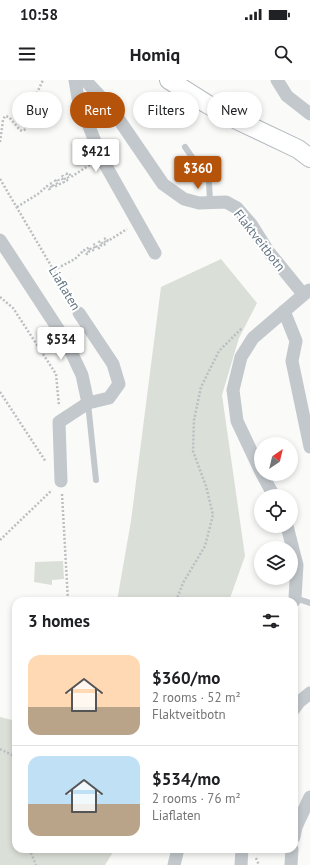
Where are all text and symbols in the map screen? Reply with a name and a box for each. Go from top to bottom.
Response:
text: 10:58 [20,5,58,24]
icon: menu [16,43,38,65]
text: Homiq [130,43,180,66]
icon: search [272,43,294,65]
chip: Buy [12,92,62,128]
chip: Rent [70,92,125,128]
chip: Filters [133,92,199,128]
chip: New [207,92,262,128]
pin: $421 [72,139,120,173]
text: $421 [81,143,111,160]
pin: $360 [174,156,222,190]
text: $360 [183,160,213,177]
street label: Flaktveitbotn [230,206,289,275]
street label: Liaflaten [45,263,84,313]
pin: $534 [37,327,85,361]
text: $534 [46,331,76,348]
north arrow [254,437,298,481]
map controls [254,437,298,585]
button: locate [254,489,298,533]
button: layers [254,541,298,585]
text: 3 homes [28,610,90,632]
icon: filters [260,610,282,632]
text: $360/mo [152,667,220,689]
icon: home [60,671,108,719]
text: 2 rooms · 52 m² [152,689,241,706]
text: Flaktveitbotn [152,706,226,723]
text: $534/mo [152,768,220,790]
icon: home [60,772,108,820]
text: 2 rooms · 76 m² [152,790,241,807]
text: Liaflaten [152,807,201,824]

